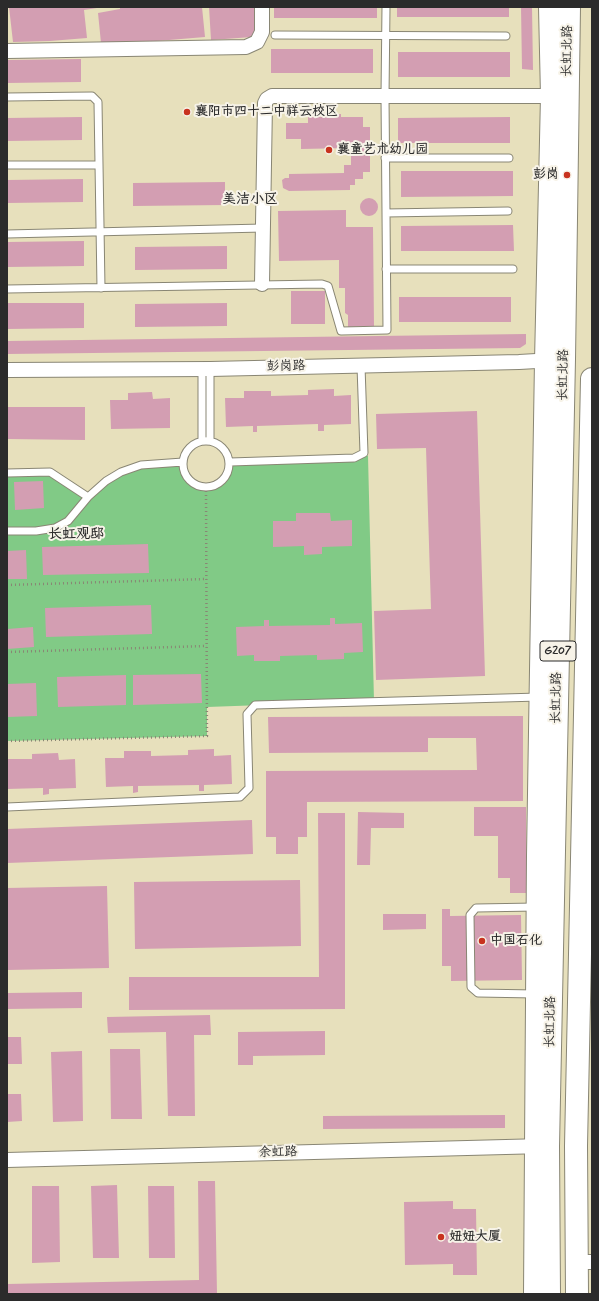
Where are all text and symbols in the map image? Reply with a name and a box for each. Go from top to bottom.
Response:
street label: 长虹北路 [560,25,576,77]
place label: 襄阳市四十二中祥云校区 [195,104,338,120]
marker: 襄阳市四十二中祥云校区 [182,107,192,117]
place label: 襄童艺术幼儿园 [337,142,428,158]
marker: 襄童艺术幼儿园 [324,145,334,155]
place label: 彭岗 [533,167,559,183]
marker: 彭岗 [562,170,572,180]
district label: 美洁小区 [222,192,278,208]
street label: 长虹北路 [556,349,572,401]
street label: 彭岗路 [266,359,306,375]
district label: 长虹观邸 [48,527,104,543]
road number: G207 [540,641,576,661]
street label: 长虹北路 [549,672,565,724]
place label: 中国石化 [490,933,542,949]
marker: 中国石化 [477,936,487,946]
street label: 长虹北路 [543,996,559,1048]
street label: 余虹路 [258,1145,298,1161]
place label: 妞妞大厦 [449,1229,501,1245]
marker: 妞妞大厦 [436,1232,446,1242]

